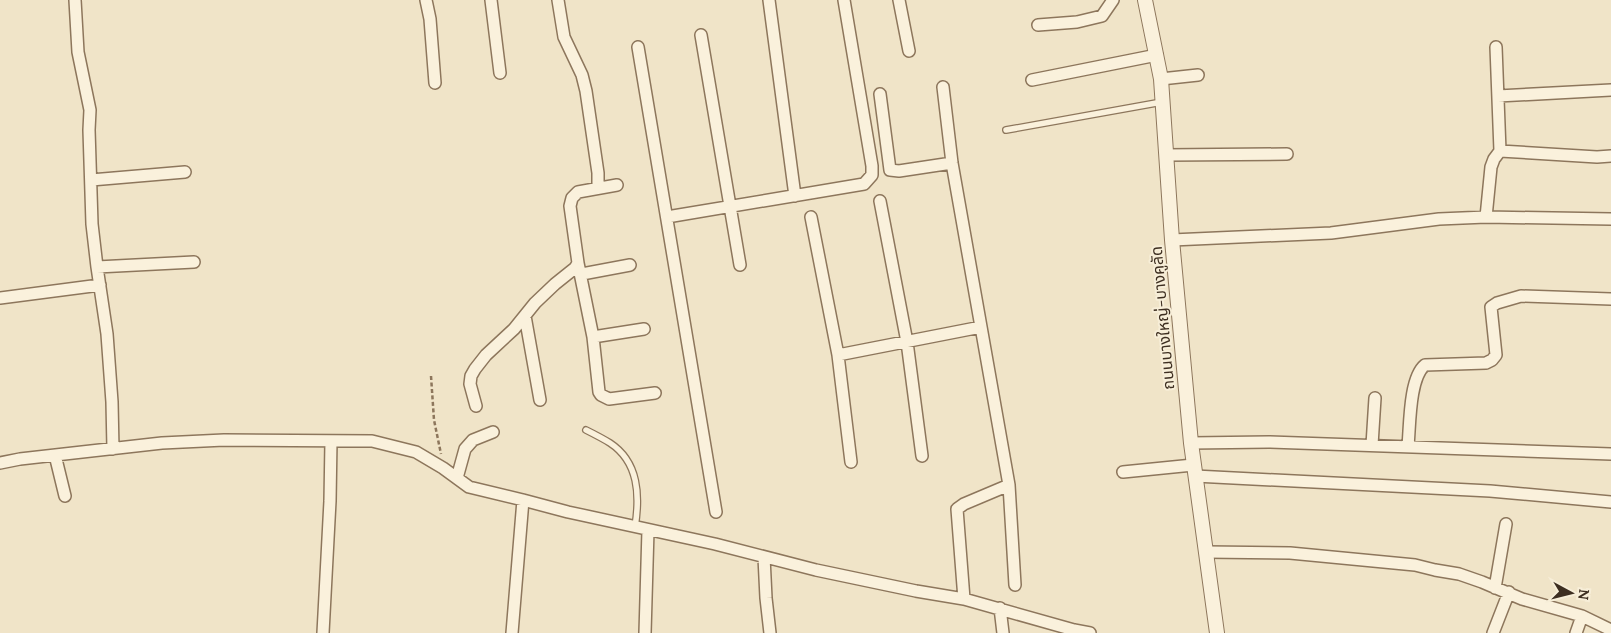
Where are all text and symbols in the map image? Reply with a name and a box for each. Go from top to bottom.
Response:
street label: ถนนบางใหญ่-บางคูลัด [1146,245,1178,391]
north arrow [1546,568,1596,618]
text: N [1574,588,1593,601]

